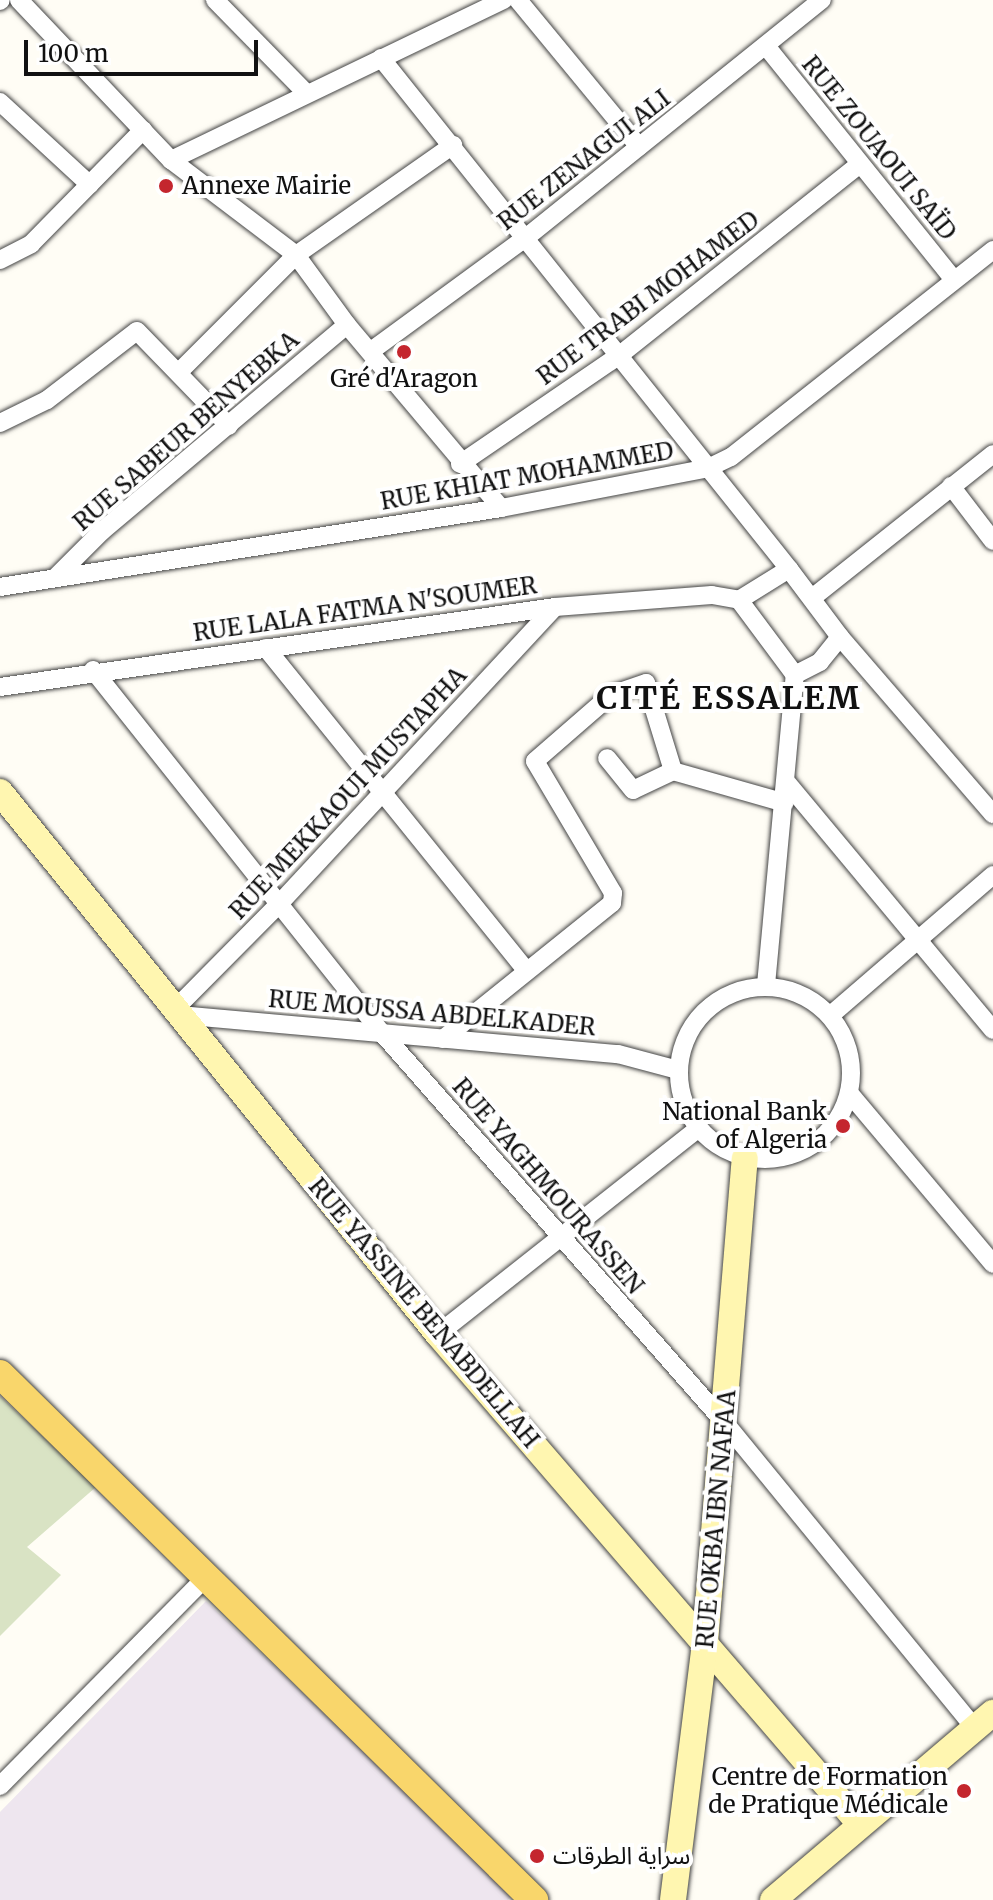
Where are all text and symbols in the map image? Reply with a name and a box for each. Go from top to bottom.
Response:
scale bar [28,24,262,74]
text: 100 m [38,38,108,69]
street label: RUE ZOUAOUI SAÏD [796,50,962,246]
street label: RUE ZENAGUI ALI [492,84,676,236]
place label: Annexe Mairie [182,172,351,200]
marker: Annexe Mairie [157,177,175,195]
street label: RUE TRABI MOHAMED [531,205,765,391]
street label: RUE SABEUR BENYEBKA [67,325,305,537]
marker: Gré d'Aragon [395,343,413,361]
place label: Gré d'Aragon [330,365,478,393]
street label: RUE KHIAT MOHAMMED [378,436,676,516]
street label: RUE LALA FATMA N'SOUMER [191,571,539,647]
street label: RUE MEKKAOUI MUSTAPHA [223,661,473,925]
district label: CITÉ ESSALEM [596,679,862,717]
street label: RUE MOUSSA ABDELKADER [267,984,597,1042]
street label: RUE YAGHMOURASSEN [446,1072,650,1300]
place label: National Bank of Algeria [662,1098,827,1154]
marker: National Bank of Algeria [834,1117,852,1135]
street label: RUE YASSINE BENABDELLAH [303,1172,545,1454]
street label: RUE OKBA IBN NAFAA [690,1388,742,1650]
place label: Centre de Formation de Pratique Médicale [708,1763,948,1819]
marker: Centre de Formation de Pratique Médicale [955,1782,973,1800]
place label: سراية الطرقات [553,1842,690,1870]
marker: سراية الطرقات [528,1847,546,1865]

